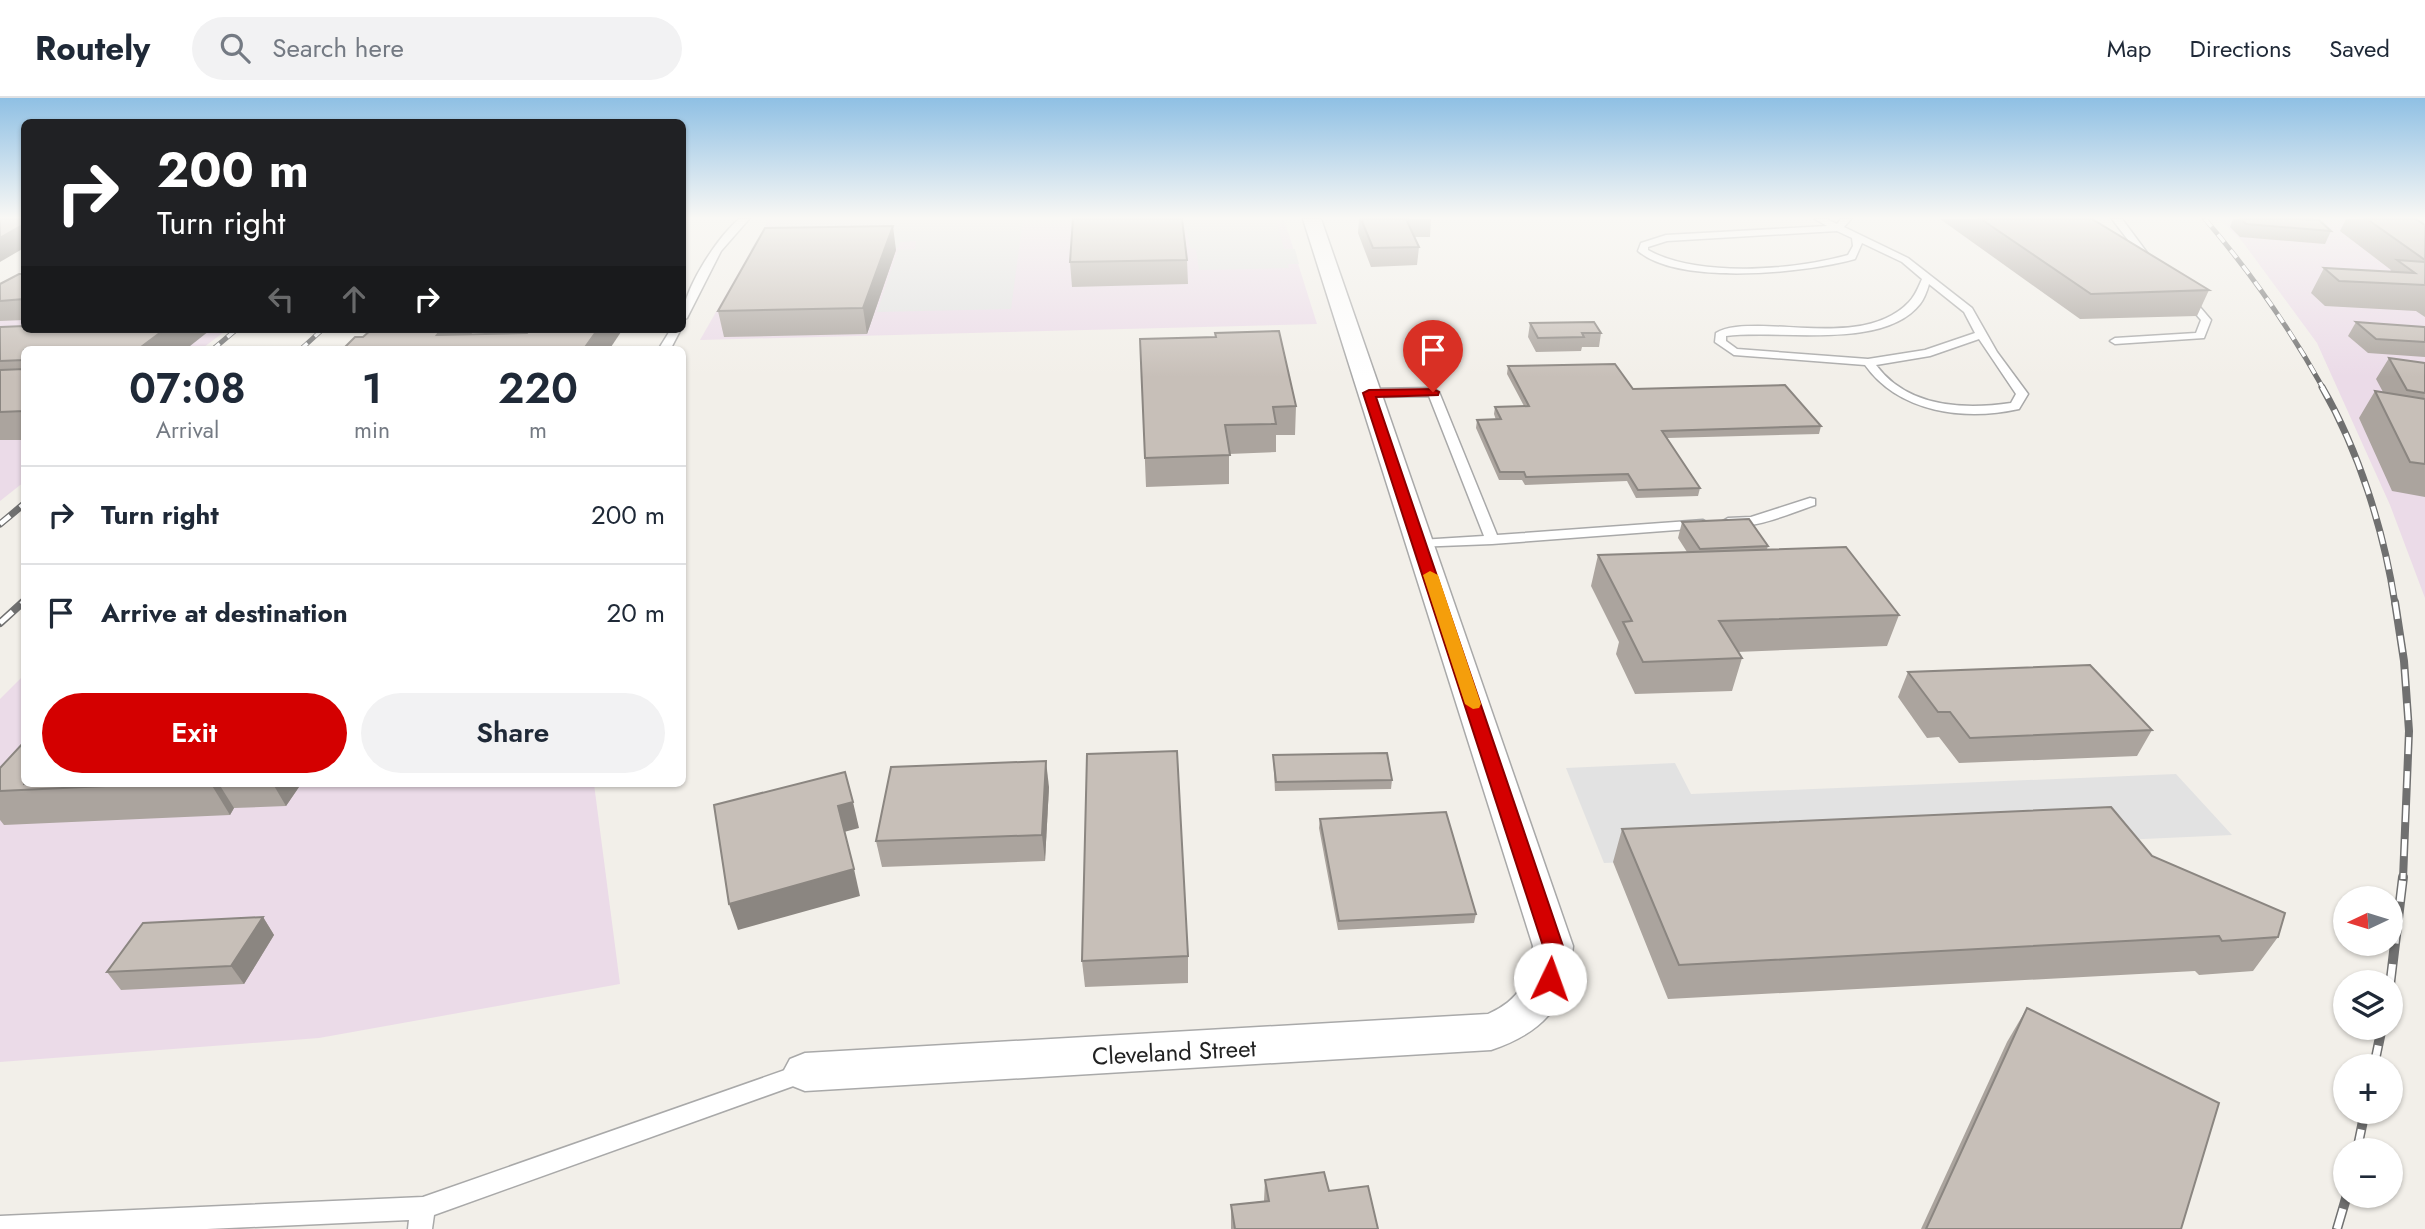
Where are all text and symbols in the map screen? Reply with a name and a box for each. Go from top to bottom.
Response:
search box [192,17,682,80]
text: Routely [35,25,150,72]
icon: search [216,29,254,67]
text: Search here [272,29,404,67]
text: Map [2107,31,2152,66]
text: Directions [2190,31,2291,66]
text: Saved [2329,31,2390,66]
text: 200 m [157,135,309,205]
icon: right [42,147,133,238]
text: Turn right [157,200,286,246]
icon: left [262,280,300,318]
icon: ahead [335,280,373,318]
icon: right [408,280,446,318]
pin [1403,320,1463,392]
icon: arrive [1414,331,1452,369]
text: 07:08 [129,358,246,419]
text: 1 [362,358,382,419]
text: 220 [498,358,578,419]
text: Arrival [156,413,219,447]
text: min [354,413,390,447]
text: m [529,413,547,447]
icon: right [42,496,80,534]
text: Turn right [101,496,219,534]
text: 200 m [591,496,665,534]
icon: arrive [42,594,80,632]
text: Arrive at destination [101,594,348,632]
text: 20 m [607,594,665,632]
button: Exit [42,693,347,773]
button: Share [361,693,665,773]
north arrow [2333,886,2403,956]
map controls [2333,886,2403,1208]
position arrow [1513,942,1587,1016]
button: layers [2333,970,2403,1040]
street label: Cleveland Street [1091,1030,1257,1074]
button: + [2333,1054,2403,1124]
button: − [2333,1138,2403,1208]

